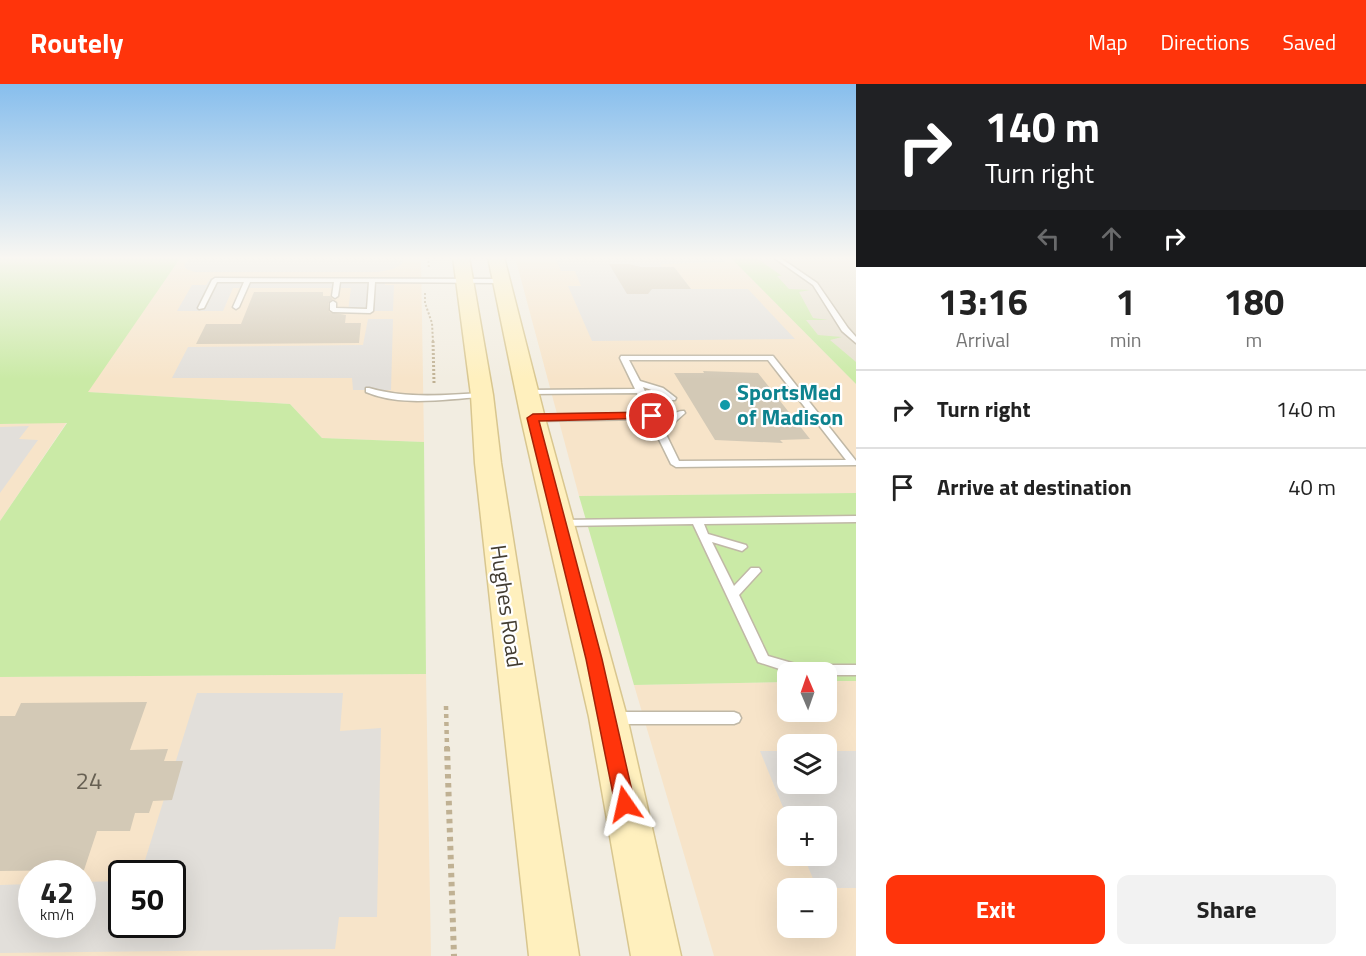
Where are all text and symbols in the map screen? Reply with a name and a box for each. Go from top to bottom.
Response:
text: Routely [30,21,124,64]
text: Map [1088,26,1128,58]
text: Directions [1161,26,1250,58]
text: Saved [1283,26,1336,58]
text: 140 m [985,94,1100,158]
icon: right [886,108,964,186]
text: Turn right [985,152,1094,193]
icon: left [1032,222,1065,255]
icon: ahead [1095,222,1128,255]
icon: right [1158,222,1191,255]
text: 13:16 [938,274,1028,329]
text: 1 [1116,274,1136,329]
text: 180 [1224,274,1284,329]
text: Arrival [956,324,1010,355]
text: min [1110,324,1142,355]
text: m [1245,324,1262,355]
place label: SportsMed of Madison [737,375,844,434]
pin [626,390,677,441]
text: Turn right [937,392,1031,426]
text: 140 m [1276,392,1336,426]
icon: right [886,393,919,426]
marker: SportsMed of Madison [718,398,732,412]
icon: arrive [635,399,668,432]
text: Arrive at destination [937,470,1132,504]
text: 40 m [1288,470,1336,504]
icon: arrive [886,471,919,504]
street label: Hughes Road [482,543,532,669]
north arrow [777,662,837,722]
map controls [777,662,837,938]
button: layers [777,734,837,794]
house number: 24 [76,762,102,798]
position arrow [593,772,657,836]
button: + [777,806,837,866]
speed limit sign: 50 [108,860,186,938]
text: 42 [40,869,74,915]
button: Exit [886,875,1105,944]
button: Share [1117,875,1336,944]
button: − [777,878,837,938]
text: km/h [40,903,74,926]

